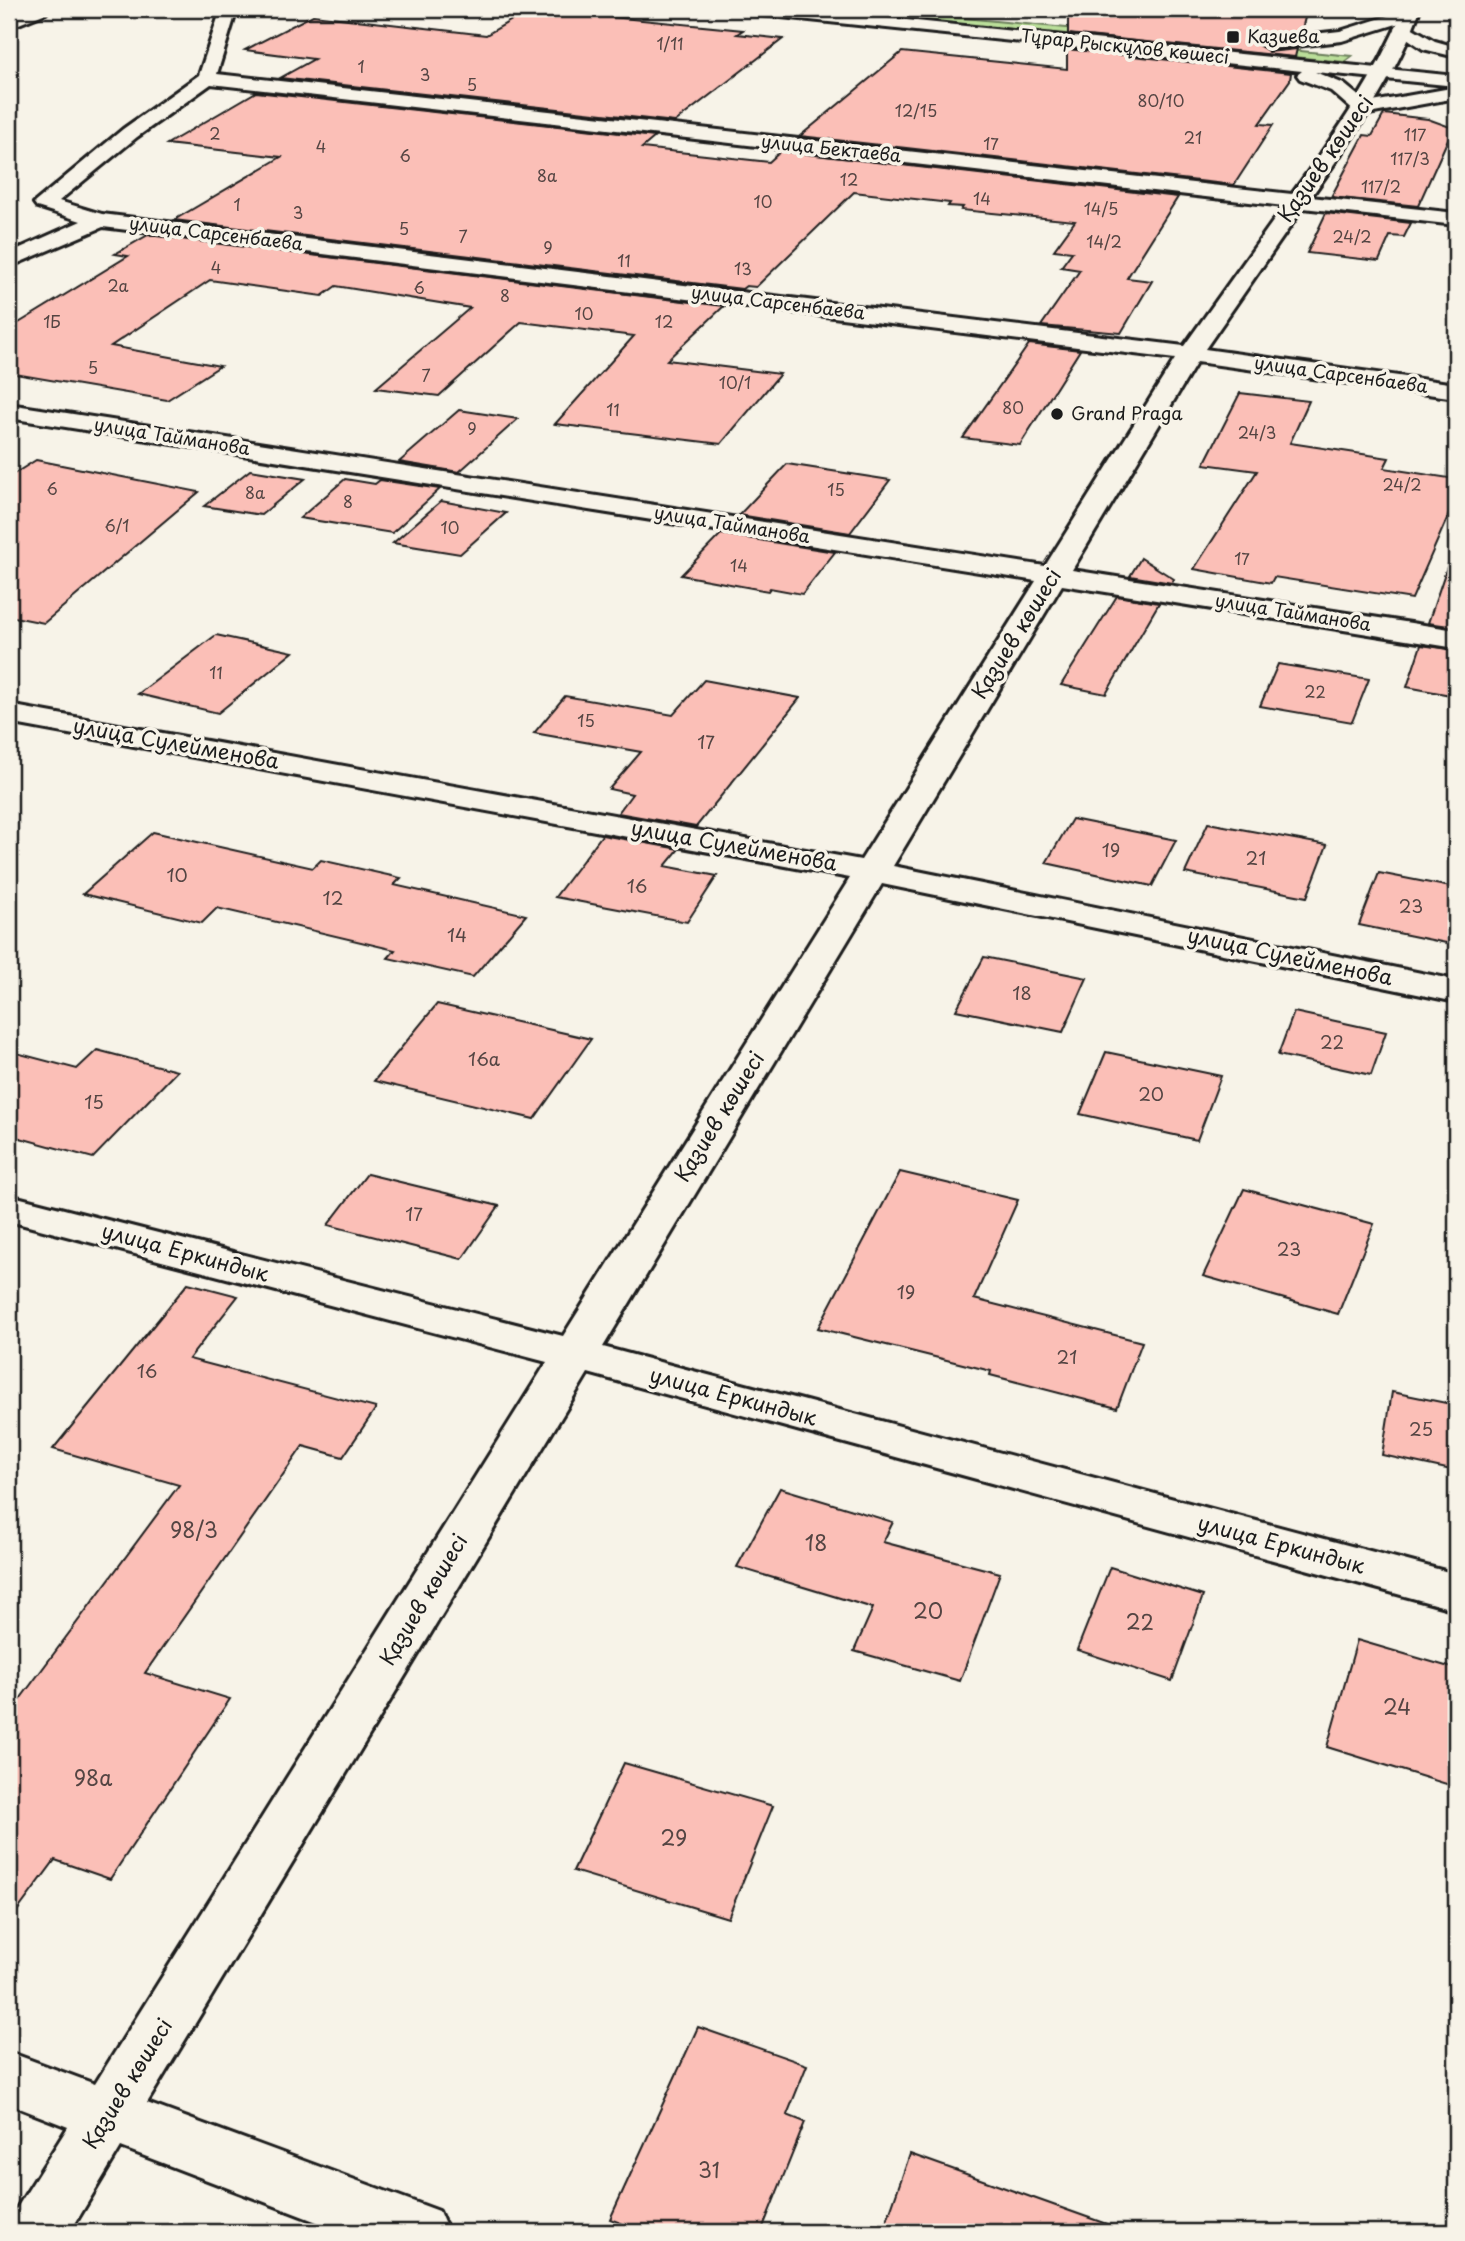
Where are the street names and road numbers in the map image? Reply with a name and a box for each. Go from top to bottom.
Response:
street label: Тұрар Рыскұлов көшесі [1020,21,1231,70]
street label: Қазиев көшесі [1269,88,1380,228]
street label: улица Бектаева [760,127,903,168]
street label: улица Сарсенбаева [128,208,305,257]
street label: улица Сарсенбаева [690,277,867,326]
street label: улица Сарсенбаева [1253,348,1431,399]
street label: улица Тайманова [92,410,253,461]
street label: улица Тайманова [652,498,813,549]
street label: Қазиев көшесі [962,561,1068,704]
street label: улица Тайманова [1213,586,1374,637]
street label: улица Сулейменова [71,708,282,776]
street label: улица Сулейменова [629,810,840,878]
street label: улица Сулейменова [1185,918,1396,992]
street label: Қазиев көшесі [665,1044,771,1187]
street label: улица Еркиндык [98,1213,273,1289]
street label: улица Еркиндык [646,1357,821,1433]
street label: улица Еркиндык [1194,1505,1369,1581]
street label: Қазиев көшесі [370,1527,474,1671]
street label: Қазиев көшесі [73,2011,179,2154]

